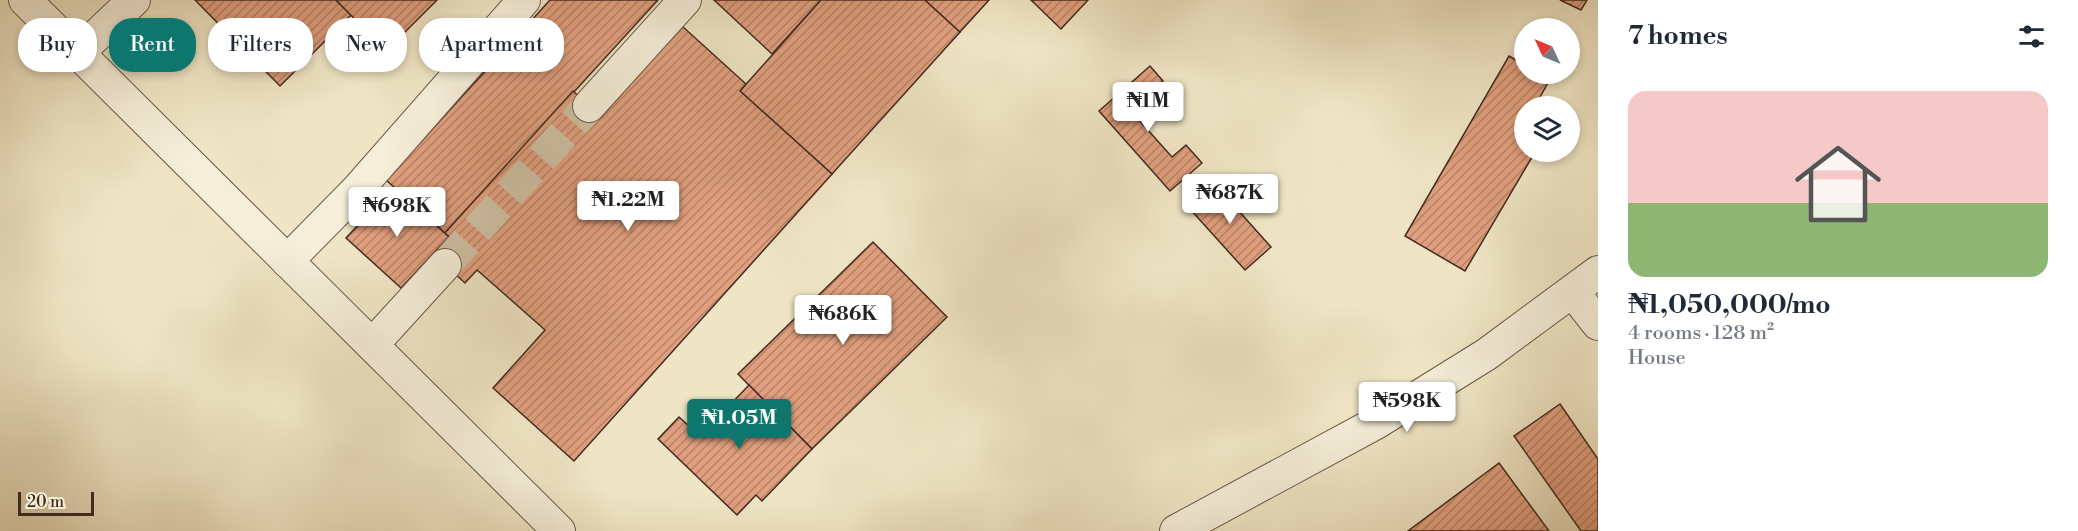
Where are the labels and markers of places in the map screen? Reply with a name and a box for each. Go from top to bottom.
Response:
pin: ₦1M [1119,82,1177,133]
pin: ₦687K [1188,174,1272,225]
pin: ₦1.22M [579,181,677,232]
pin: ₦698K [355,187,439,238]
pin: ₦686K [801,295,885,346]
pin: ₦598K [1365,382,1449,433]
pin: ₦1.05M [690,399,788,450]

